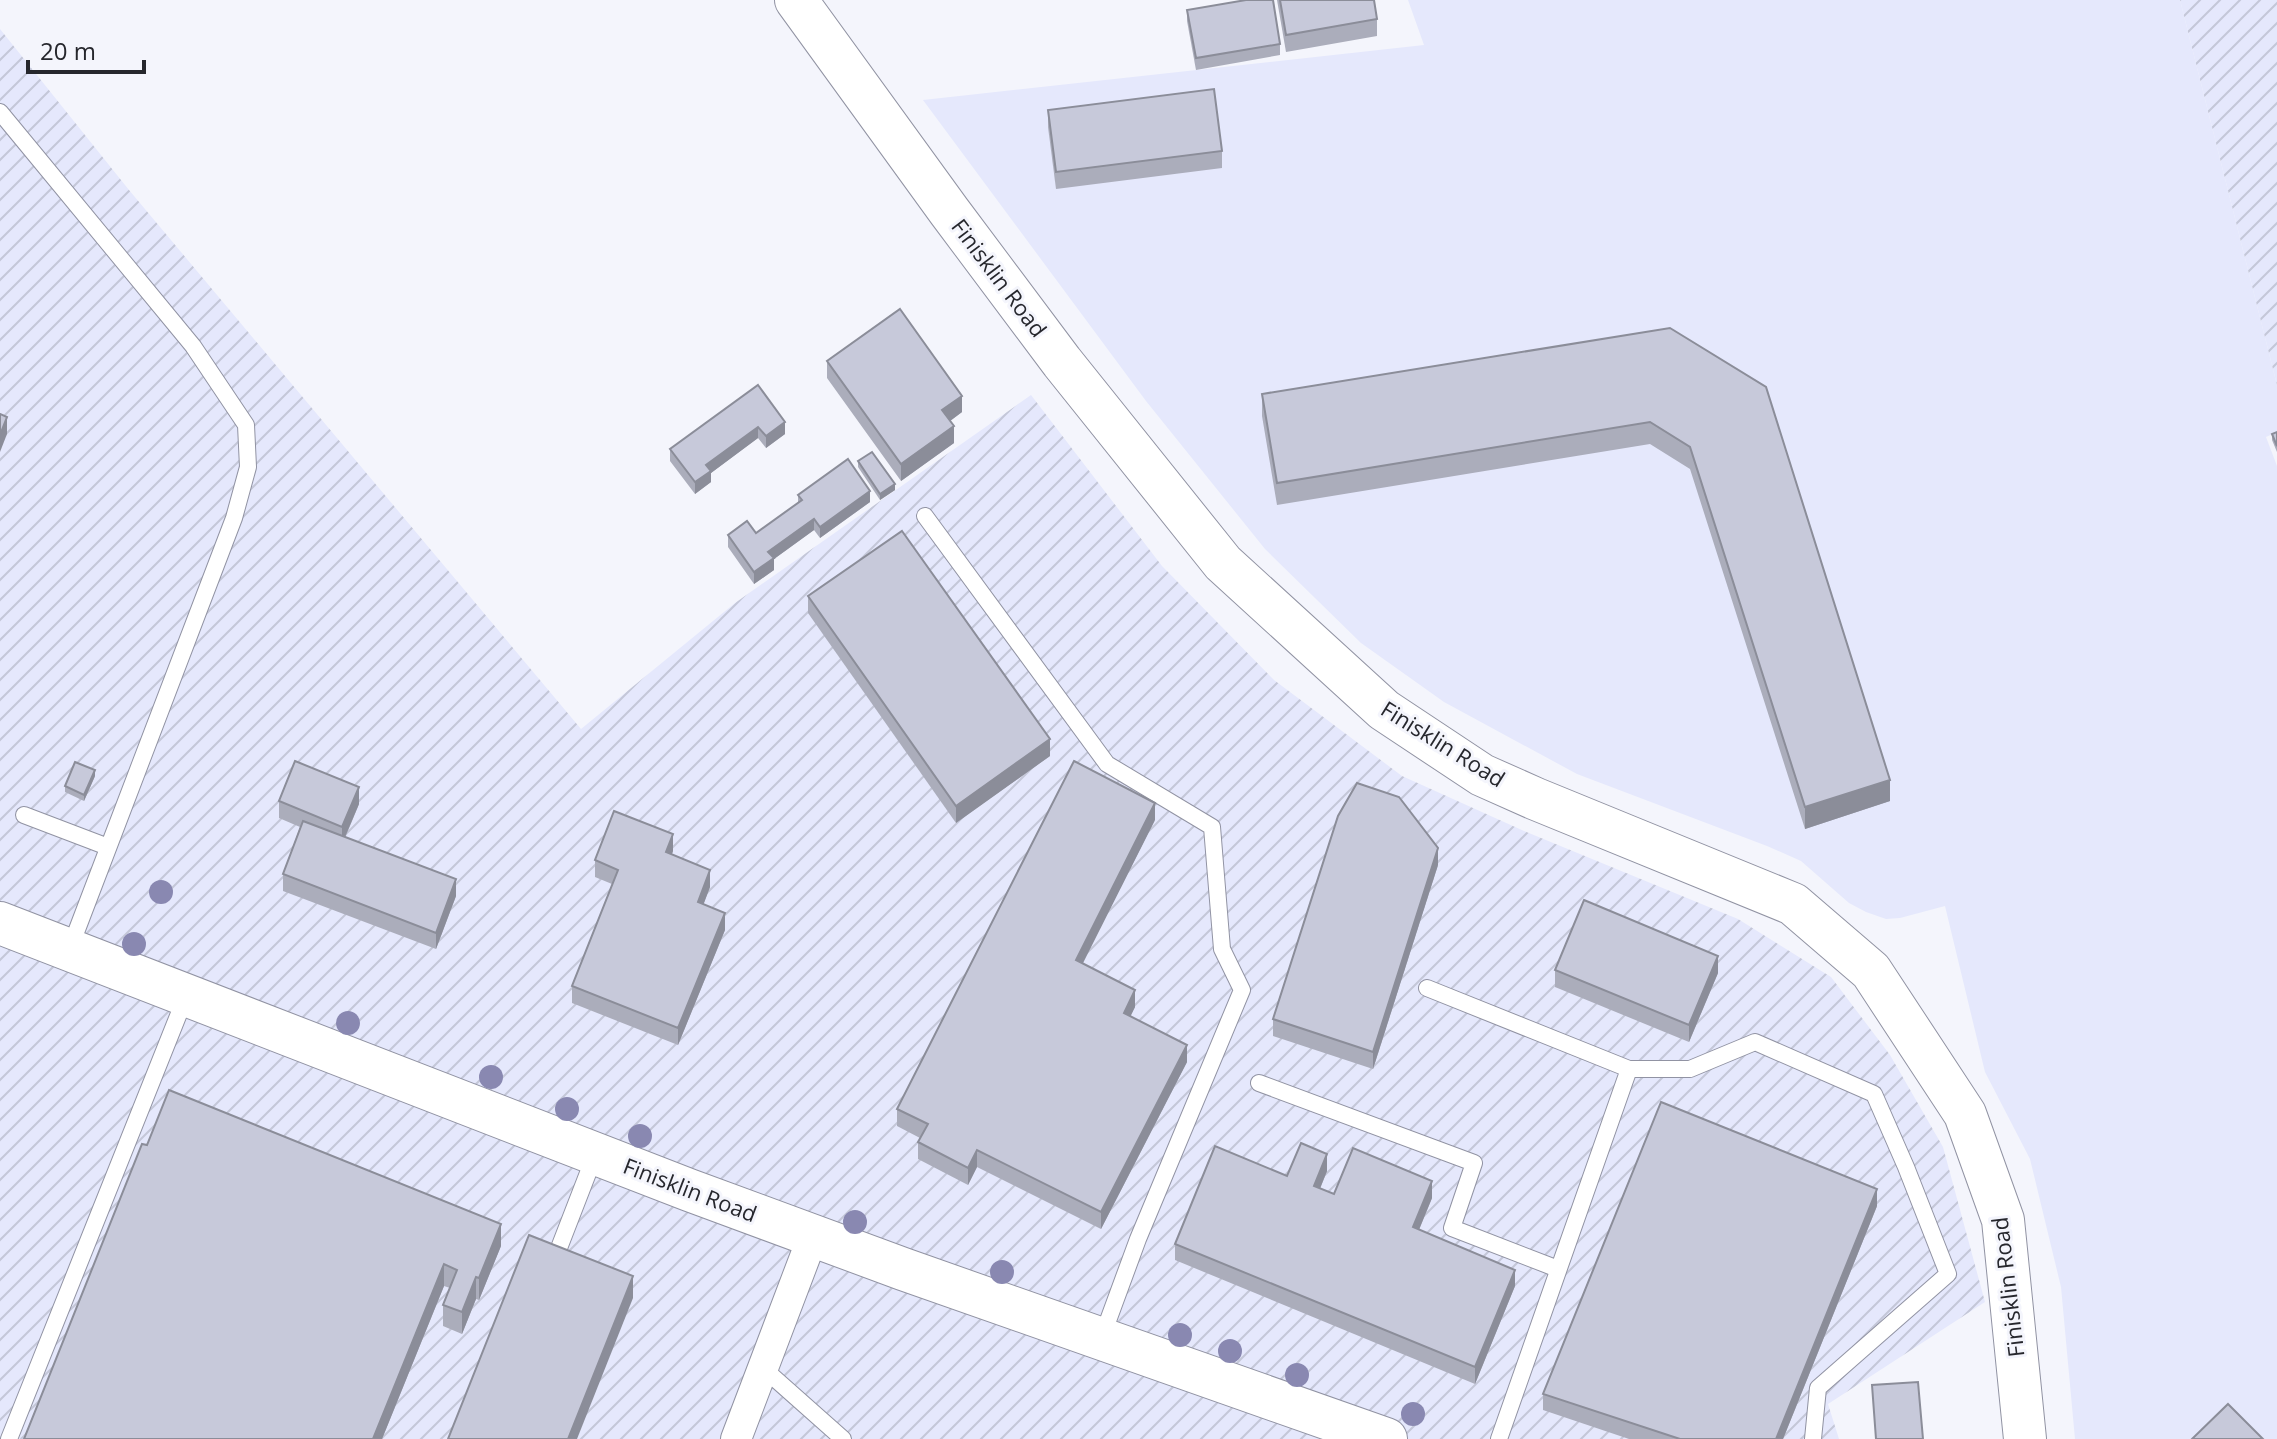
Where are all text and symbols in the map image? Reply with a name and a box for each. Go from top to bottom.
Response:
scale bar [28,24,144,74]
text: 20 m [40,34,96,67]
street label: Finisklin Road [945,212,1054,343]
street label: Finisklin Road [1376,693,1511,793]
street label: Finisklin Road [619,1150,761,1228]
street label: Finisklin Road [1984,1215,2030,1359]

